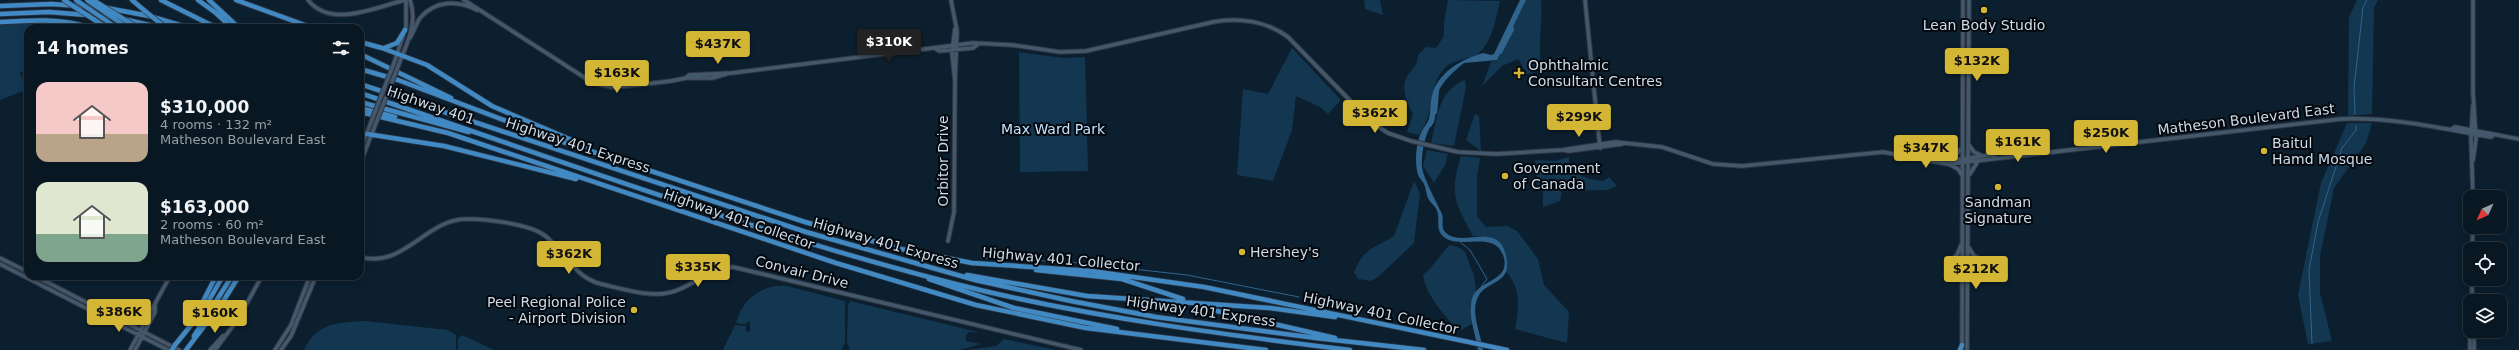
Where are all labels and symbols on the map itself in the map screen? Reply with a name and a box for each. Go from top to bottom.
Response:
marker: Lean Body Studio [1979,5,1989,15]
place label: Lean Body Studio [1923,17,2045,33]
pin: $310K [861,29,917,63]
pin: $437K [690,31,746,65]
pin: $132K [1949,48,2005,82]
place label: Ophthalmic Consultant Centres [1528,57,1662,89]
pin: $163K [589,60,645,94]
marker: Ophthalmic Consultant Centres [1513,67,1525,79]
street label: Highway 401 [385,83,477,127]
pin: $362K [1347,100,1403,134]
street label: Matheson Boulevard East [2157,100,2336,138]
pin: $299K [1551,104,1607,138]
street label: Highway 401 Express [504,114,652,176]
street label: Orbitor Drive [935,115,951,207]
pin: $250K [2078,120,2134,154]
park label: Max Ward Park [1001,121,1106,137]
pin: $161K [1990,129,2046,163]
pin: $347K [1898,135,1954,169]
place label: Baitul Hamd Mosque [2272,135,2372,167]
marker: Baitul Hamd Mosque [2259,146,2269,156]
place label: Government of Canada [1513,160,1601,192]
marker: Government of Canada [1500,171,1510,181]
marker: Sandman Signature [1993,182,2003,192]
street label: Highway 401 Collector [662,186,817,252]
north arrow [2463,190,2507,234]
place label: Sandman Signature [1964,194,2032,226]
street label: Highway 401 Express [811,215,961,271]
pin: $362K [541,241,597,275]
street label: Highway 401 Collector [981,244,1141,274]
place label: Hershey's [1250,244,1319,260]
marker: Hershey's [1237,247,1247,257]
street label: Convair Drive [754,253,850,291]
pin: $335K [670,254,726,288]
pin: $212K [1948,256,2004,290]
street label: Highway 401 Collector [1302,289,1460,337]
street label: Highway 401 Express [1125,293,1277,329]
place label: Peel Regional Police - Airport Division [487,294,626,326]
pin: $386K [91,299,147,333]
pin: $160K [187,300,243,334]
marker: Peel Regional Police - Airport Division [629,305,639,315]

